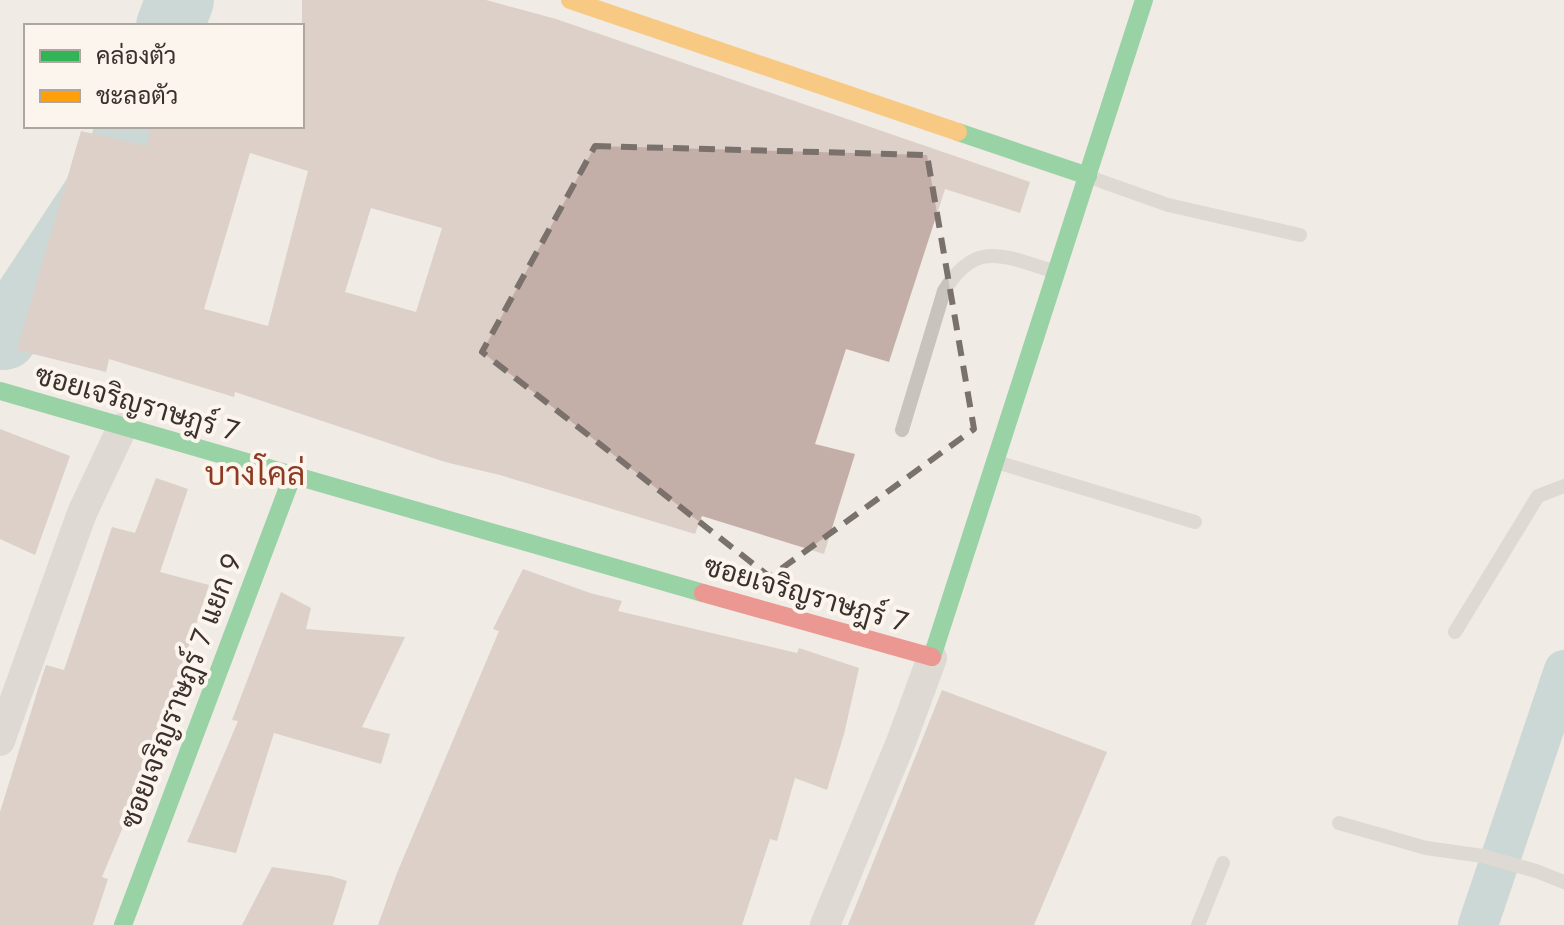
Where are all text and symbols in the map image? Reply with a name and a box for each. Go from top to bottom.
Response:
legend [24,24,304,128]
text: คล่องตัว [96,38,176,73]
text: ชะลอตัว [96,78,178,113]
street label: ซอยเจริญราษฎร์ 7 [30,354,244,452]
district label: บางโคล่ [205,451,305,497]
street label: ซอยเจริญราษฎร์ 7 [699,545,913,643]
street label: ซอยเจริญราษฎร์ 7 แยก 9 [110,547,252,835]

